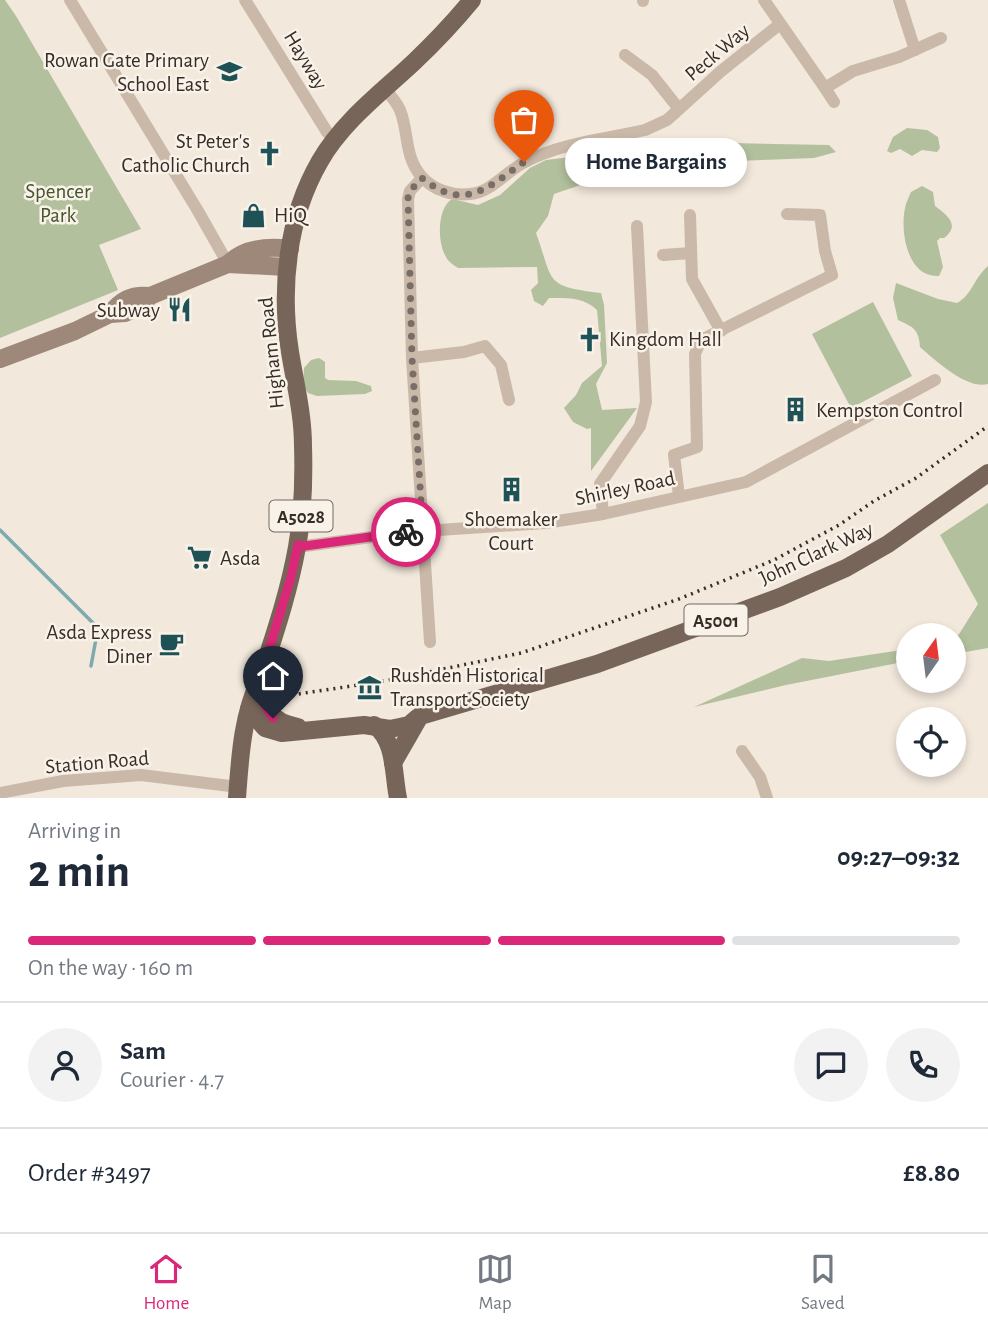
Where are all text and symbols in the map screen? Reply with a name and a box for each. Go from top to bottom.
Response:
street label: Peck Way [681,20,754,85]
street label: Hayway [280,27,331,93]
place label: Rowan Gate Primary School East [44,50,209,95]
school or university icon: Rowan Gate Primary School East [215,58,243,86]
pin [494,90,554,162]
icon: bag [505,101,543,139]
place label: St Peter's Catholic Church [122,131,250,176]
callout: Home Bargains [566,138,748,186]
church icon: St Peter's Catholic Church [256,139,284,167]
text: Home Bargains [585,151,727,174]
park label: Spencer Park [25,181,91,226]
shop icon: HiQ [240,201,268,229]
place label: HiQ [274,205,309,226]
restaurant icon: Subway [166,296,194,324]
street label: Higham Road [255,296,288,410]
place label: Subway [97,300,160,321]
church icon: Kingdom Hall [575,325,603,353]
place label: Kingdom Hall [609,329,722,350]
building icon: Kempston Control [782,396,810,424]
place label: Kempston Control [816,400,963,421]
street label: Shirley Road [573,468,677,509]
building icon: Shoemaker Court [497,476,525,504]
courier [371,497,441,567]
road number: A5028 [270,500,332,531]
place label: Shoemaker Court [465,509,558,554]
icon: bike [387,513,425,551]
street label: John Clark Way [756,518,876,589]
supermarket icon: Asda [186,544,214,572]
place label: Asda [220,548,261,569]
road number: A5001 [684,604,748,636]
place label: Asda Express Diner [46,622,152,667]
north arrow [896,623,966,693]
map controls [896,623,966,777]
cafe icon: Asda Express Diner [158,630,186,658]
pin [243,646,303,718]
icon: home [254,657,292,695]
place label: Rushden Historical Transport Society [390,665,544,710]
museum icon: Rushden Historical Transport Society [356,673,384,701]
button: locate [896,707,966,777]
street label: Station Road [44,747,150,778]
text: Arriving in [28,820,121,843]
text: 09:27–09:32 [837,844,960,870]
text: 2 min [28,849,130,895]
text: On the way · 160 m [28,957,193,980]
button: person [28,1028,102,1102]
button: chat [794,1028,868,1102]
button: phone [886,1028,960,1102]
text: Sam [120,1038,166,1064]
text: Courier · 4.7 [120,1069,224,1092]
text: Order #3497 [28,1160,151,1186]
text: £8.80 [903,1160,960,1186]
tab: Home [143,1250,189,1315]
tab: Map [476,1250,514,1315]
tab: Saved [801,1250,845,1315]

